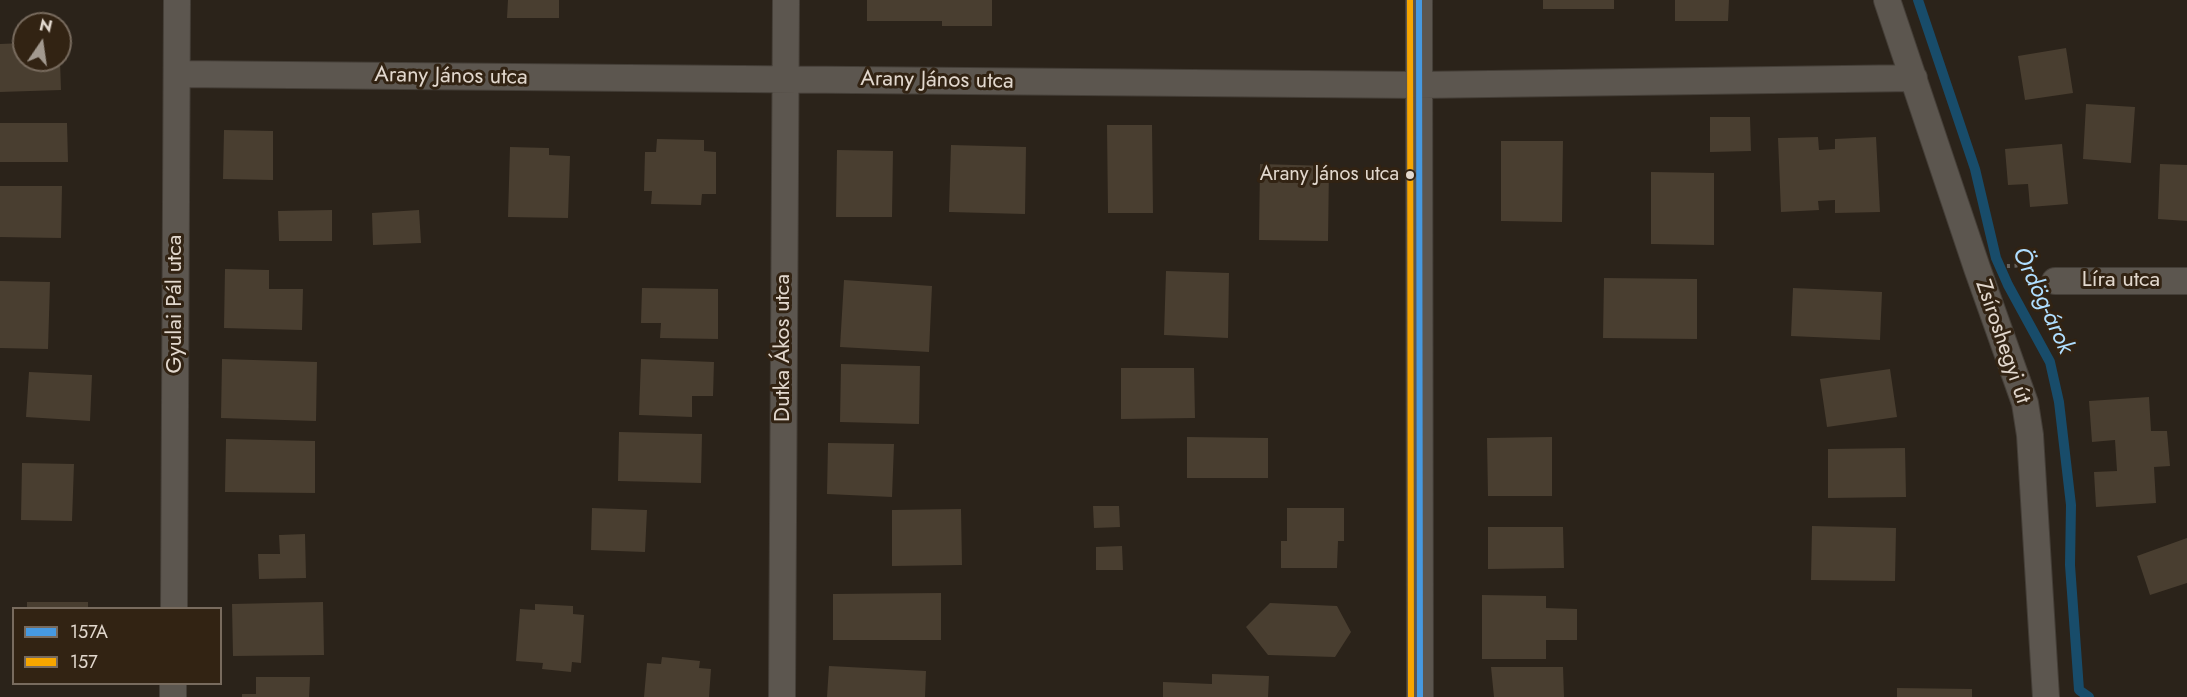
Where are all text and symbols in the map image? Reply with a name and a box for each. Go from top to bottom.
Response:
north arrow [12,12,72,72]
text: N [37,13,54,39]
street label: Arany János utca [374,62,528,92]
street label: Arany János utca [860,66,1014,96]
place label: Arany János utca [1260,163,1399,187]
marker: Arany János utca [1404,169,1416,181]
street label: Gyulai Pál utca [163,235,189,373]
water label: Ördög-árok [2005,243,2079,359]
street label: Líra utca [2082,268,2160,294]
street label: Dutka Ákos utca [771,274,797,422]
street label: Zsíroshegyi út [1969,277,2035,407]
legend [12,607,222,685]
text: 157A [70,619,108,645]
text: 157 [70,649,98,675]

